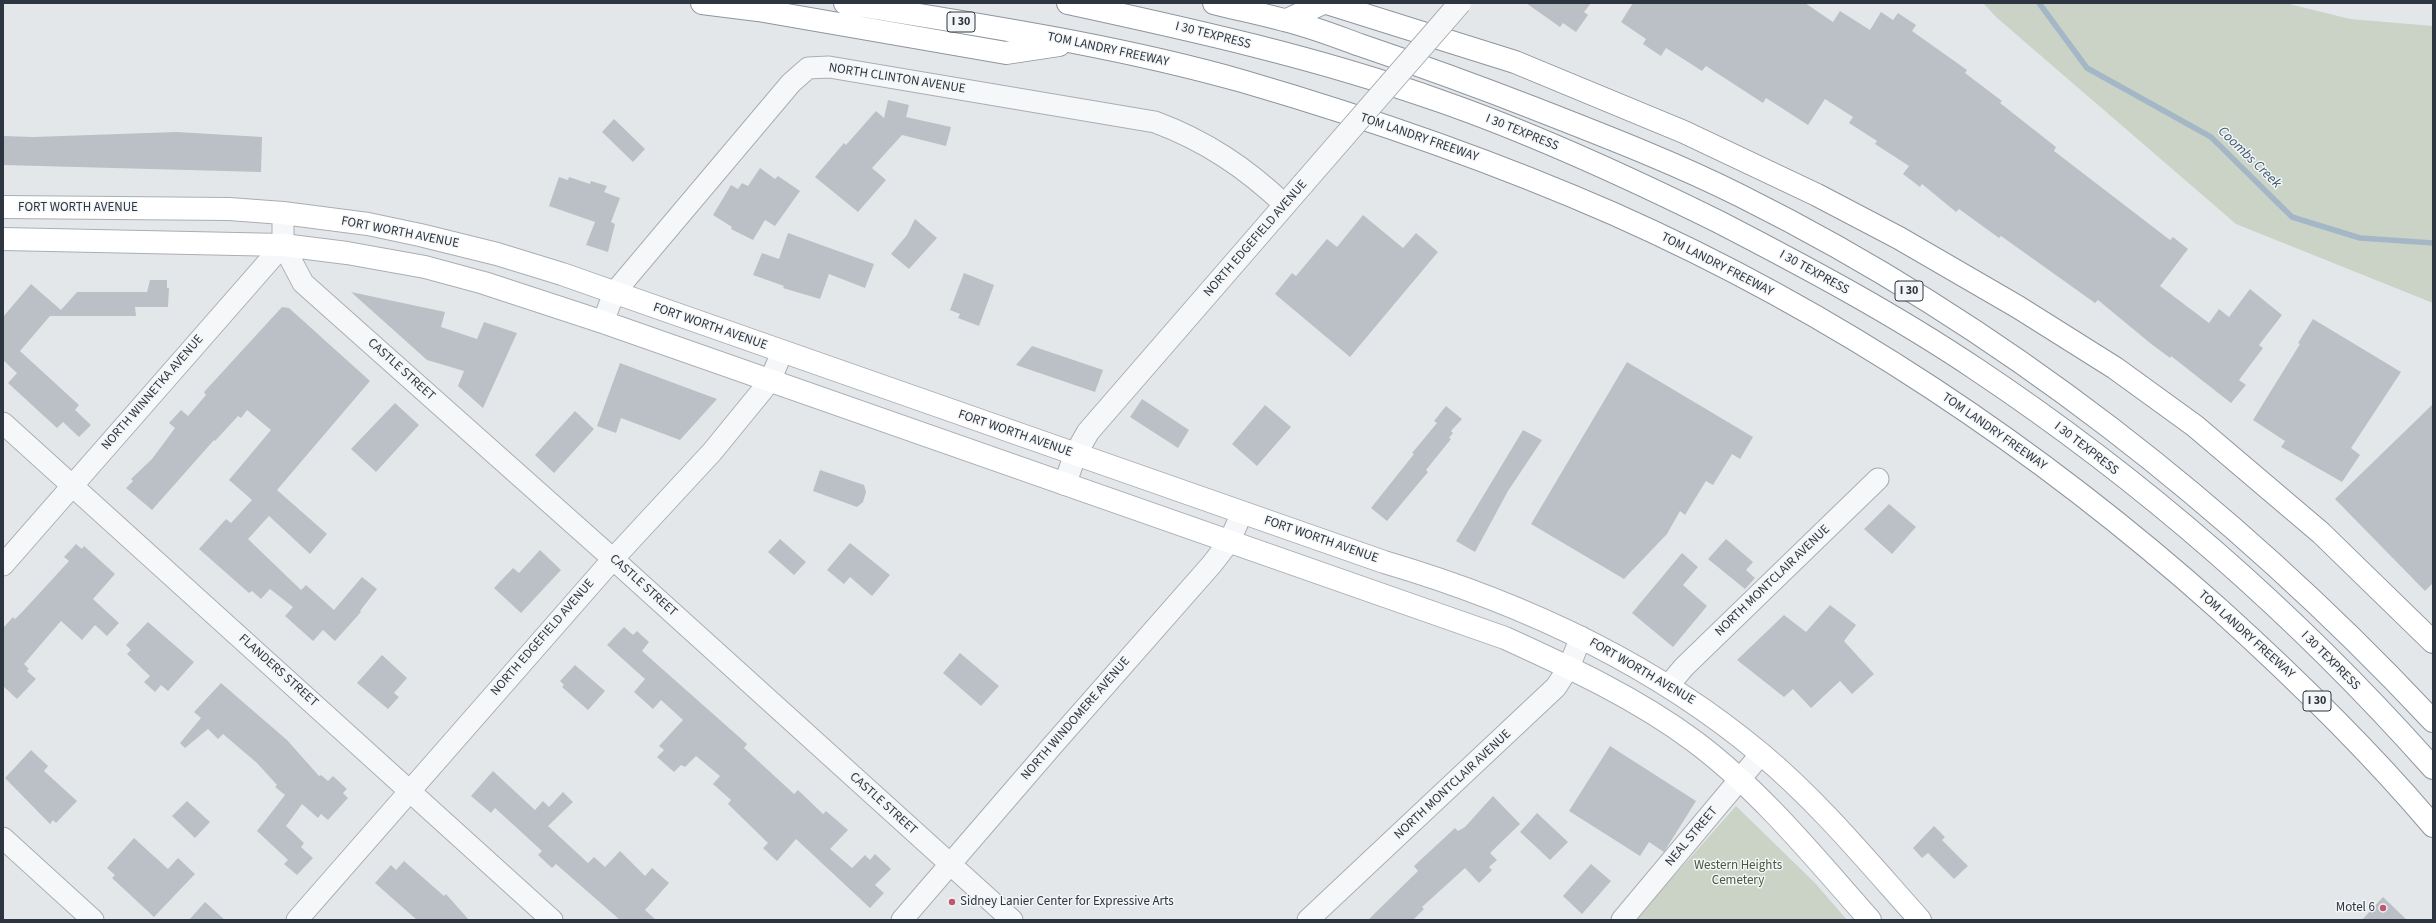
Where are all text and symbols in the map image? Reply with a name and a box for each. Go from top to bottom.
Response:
road number: I 30 [947,12,975,32]
street label: I 30 TEXPRESS [1174,19,1252,53]
street label: TOM LANDRY FREEWAY [1046,29,1170,71]
street label: NORTH CLINTON AVENUE [828,60,966,98]
street label: TOM LANDRY FREEWAY [1358,110,1480,166]
street label: I 30 TEXPRESS [1483,111,1561,155]
water label: Coombs Creek [2214,124,2284,192]
street label: NORTH EDGEFIELD AVENUE [1201,177,1311,301]
street label: FORT WORTH AVENUE [18,200,138,216]
street label: FORT WORTH AVENUE [340,214,460,252]
street label: TOM LANDRY FREEWAY [1658,230,1776,300]
street label: I 30 TEXPRESS [1776,247,1852,299]
road number: I 30 [1895,281,1923,301]
street label: FORT WORTH AVENUE [651,300,769,354]
street label: NORTH WINNETKA AVENUE [99,332,207,454]
street label: CASTLE STREET [364,336,438,404]
street label: TOM LANDRY FREEWAY [1939,390,2049,474]
street label: FORT WORTH AVENUE [956,407,1074,461]
street label: I 30 TEXPRESS [2051,419,2121,479]
street label: FORT WORTH AVENUE [1262,513,1380,567]
street label: NORTH MONTCLAIR AVENUE [1712,522,1834,640]
street label: CASTLE STREET [606,552,680,620]
street label: NORTH EDGEFIELD AVENUE [488,576,598,700]
street label: TOM LANDRY FREEWAY [2195,588,2297,682]
street label: I 30 TEXPRESS [2297,628,2363,694]
street label: FLANDERS STREET [235,631,321,711]
street label: FORT WORTH AVENUE [1586,635,1698,709]
street label: NORTH WINDOMERE AVENUE [1018,654,1134,784]
road number: I 30 [2303,691,2331,711]
street label: NORTH MONTCLAIR AVENUE [1391,727,1515,843]
street label: CASTLE STREET [846,770,920,838]
street label: NEAL STREET [1663,804,1721,870]
park label: Western Heights Cemetery [1694,858,1782,889]
place label: Sidney Lanier Center for Expressive Arts [960,894,1174,910]
marker: Sidney Lanier Center for Expressive Arts [947,897,957,907]
place label: Motel 6 [2336,900,2375,916]
marker: Motel 6 [2378,903,2388,913]

